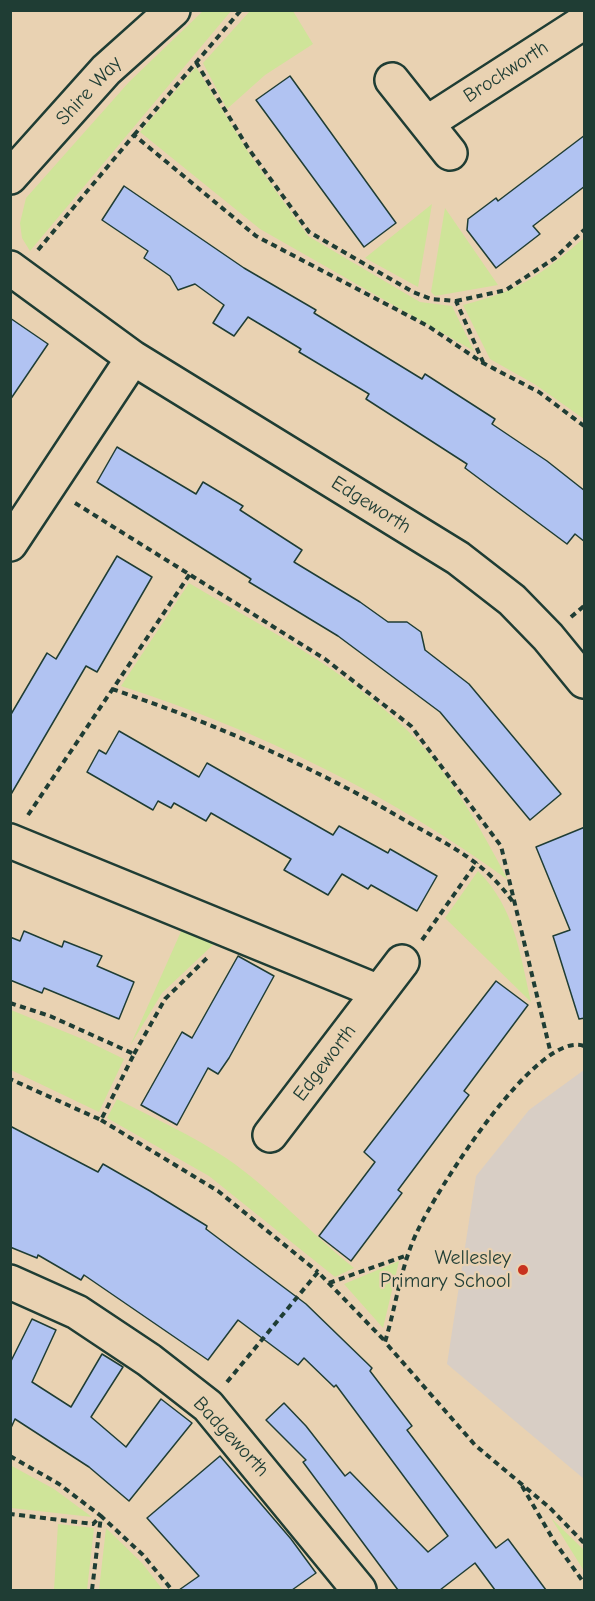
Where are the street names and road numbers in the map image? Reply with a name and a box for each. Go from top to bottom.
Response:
street label: Brockworth [459,36,553,108]
street label: Shire Way [51,51,127,131]
street label: Edgeworth [327,471,415,539]
street label: Edgeworth [288,1020,362,1106]
street label: Badgeworth [188,1392,274,1482]

